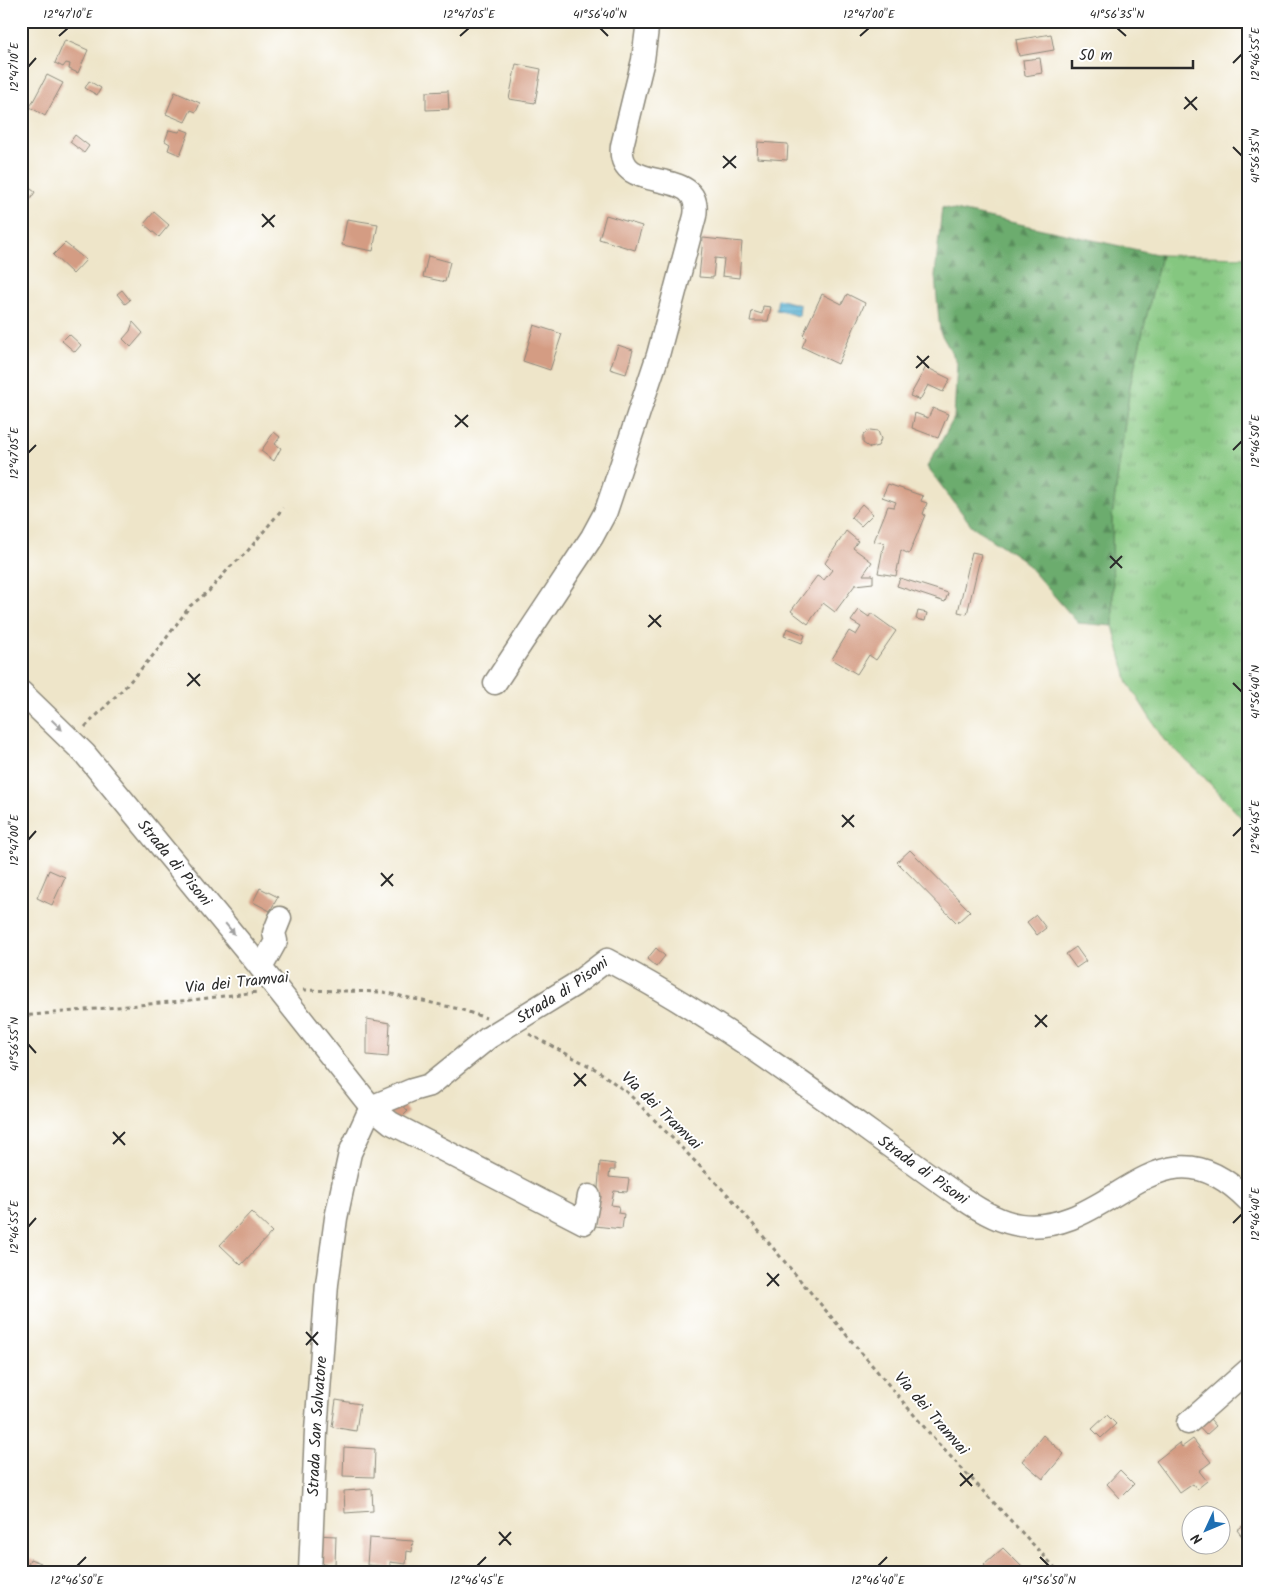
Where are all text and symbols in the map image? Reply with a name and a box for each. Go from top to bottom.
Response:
text: 12°47'10"E [43,5,94,24]
text: 12°47'05"E [443,5,496,24]
text: 41°56'40"N [573,5,627,24]
text: 12°47'00"E [843,5,896,24]
text: 41°56'35"N [1090,5,1144,24]
text: 12°46'55"E [1246,26,1265,81]
scale bar [1072,38,1193,70]
text: 12°47'10"E [5,41,24,92]
text: 50 m [1079,44,1113,68]
text: 41°56'35"N [1246,129,1265,183]
text: 12°46'50"E [1246,413,1265,468]
text: 12°47'05"E [5,426,24,479]
text: 41°56'40"N [1246,665,1265,719]
one-way arrow [51,719,63,731]
text: 12°46'45"E [1246,799,1265,854]
text: 12°47'00"E [5,813,24,866]
street label: Strada di Pisoni [131,814,219,913]
one-way arrow [224,922,235,935]
street label: Strada di Pisoni [511,950,615,1030]
street label: Via dei Tramvai [184,965,291,1001]
text: 41°56'55"N [5,1017,24,1071]
street label: Via dei Tramvai [615,1066,708,1157]
street label: Strada di Pisoni [872,1129,974,1212]
text: 12°46'40"E [1246,1186,1265,1241]
text: 12°46'55"E [5,1199,24,1254]
street label: Strada San Salvatore [301,1355,334,1497]
street label: Via dei Tramvai [888,1367,975,1462]
north arrow [1182,1506,1232,1556]
text: N [1186,1527,1208,1549]
text: 12°46'50"E [50,1571,105,1590]
text: 12°46'45"E [450,1571,505,1590]
text: 12°46'40"E [851,1571,906,1590]
text: 41°56'50"N [1022,1571,1076,1590]

